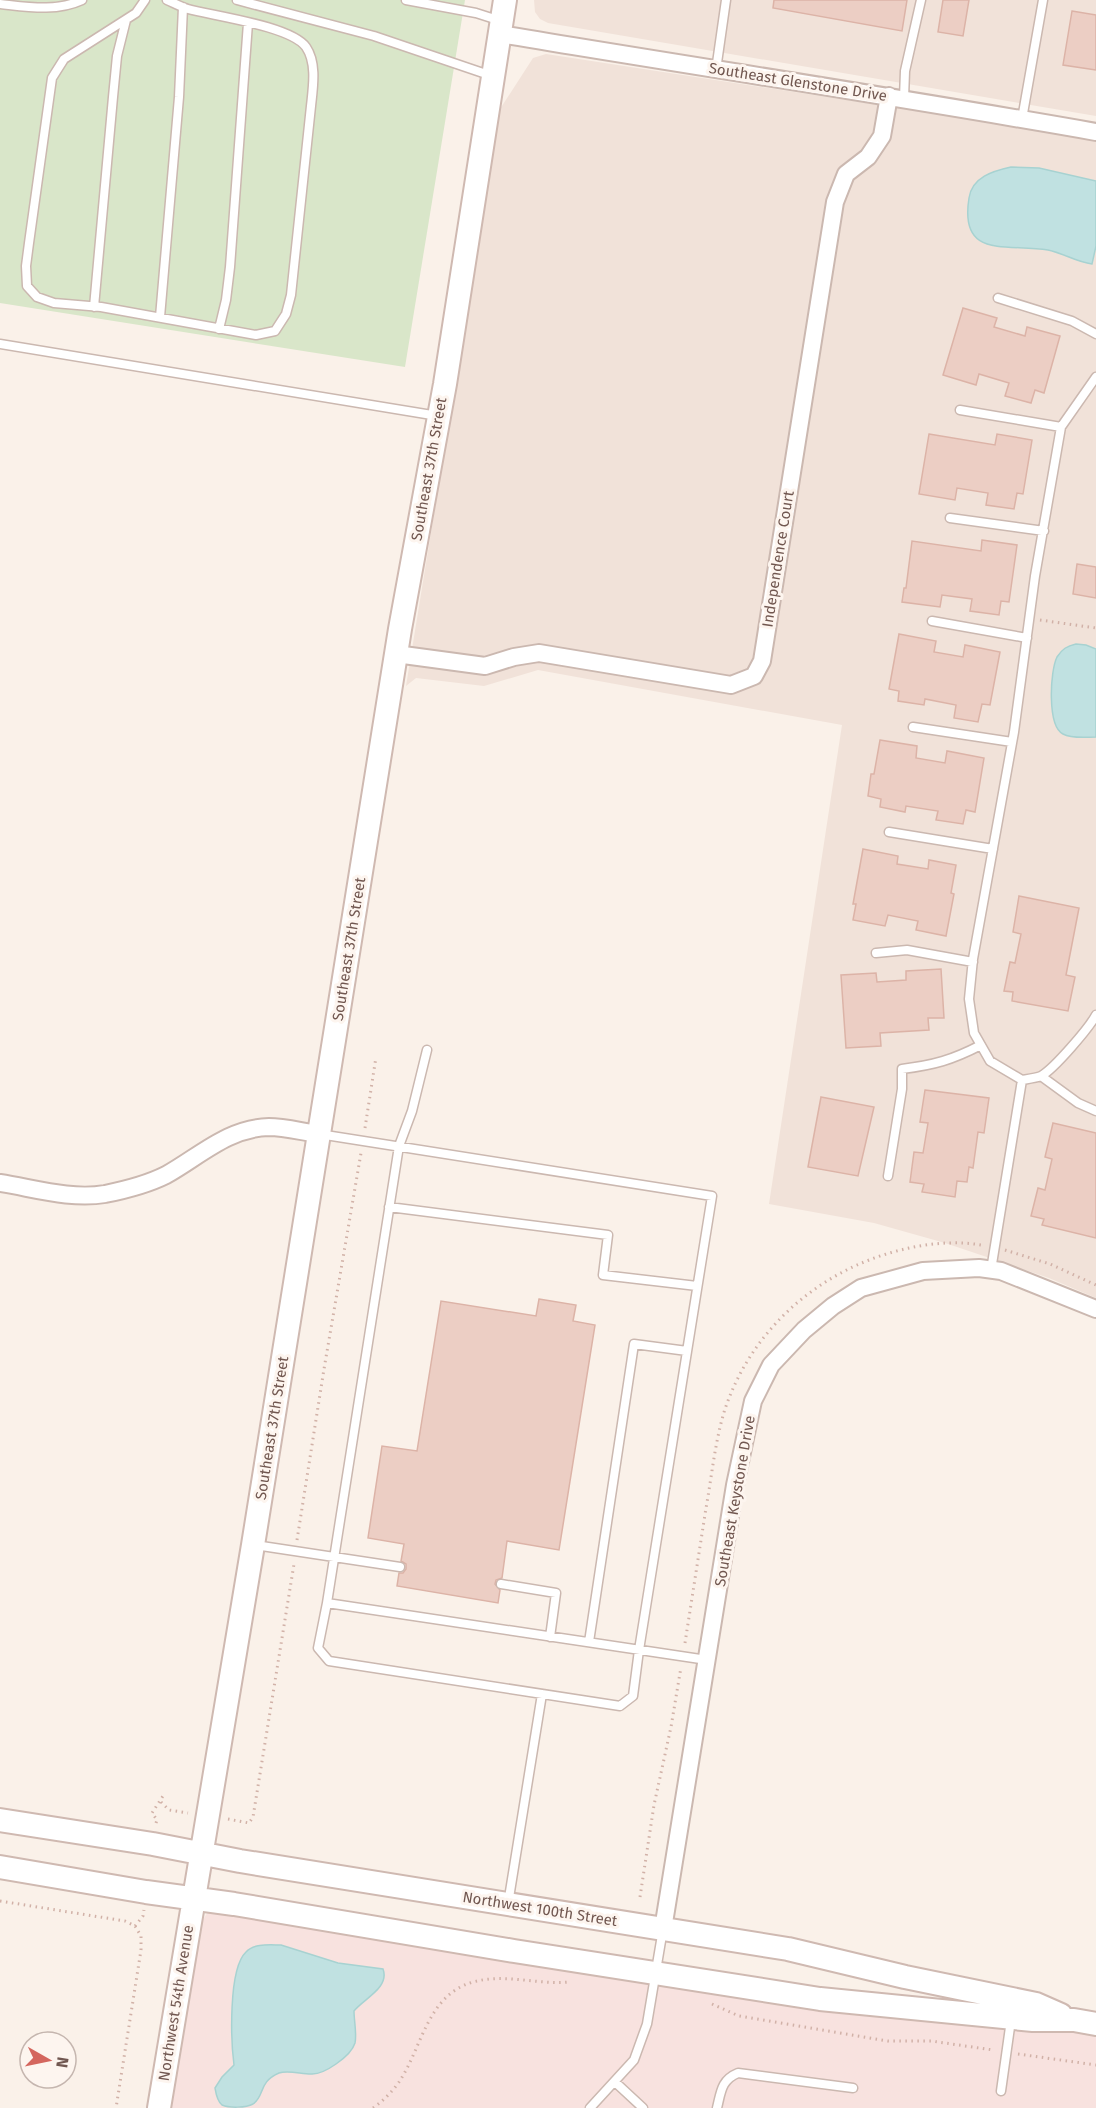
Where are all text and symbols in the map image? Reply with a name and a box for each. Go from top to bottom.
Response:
street label: Southeast Glenstone Drive [708,59,888,105]
street label: Southeast 37th Street [408,395,451,542]
street label: Independence Court [758,489,798,629]
street label: Southeast 37th Street [329,875,369,1022]
street label: Southeast 37th Street [252,1354,292,1501]
street label: Southeast Keystone Drive [711,1414,759,1588]
street label: Northwest 100th Street [461,1888,619,1930]
street label: Northwest 54th Avenue [155,1924,197,2082]
north arrow [18,2030,78,2090]
text: N [52,2056,73,2069]

